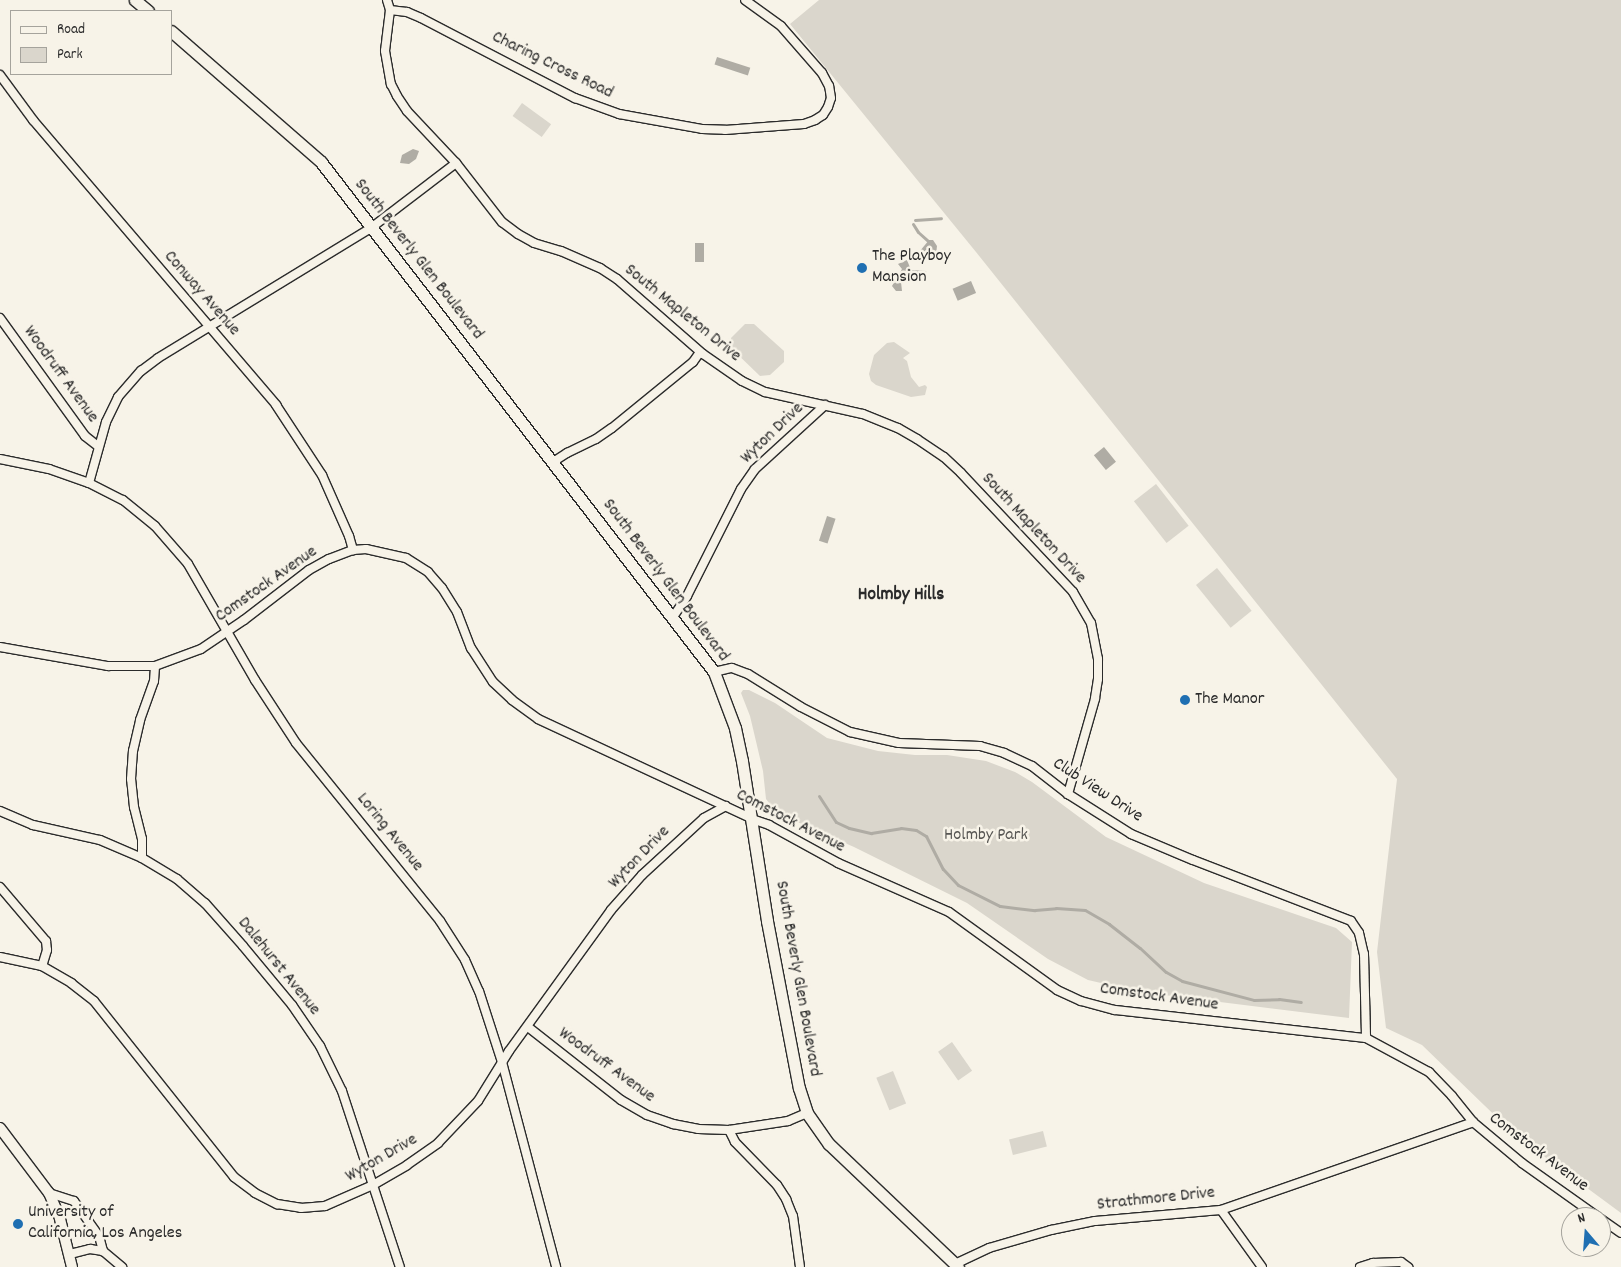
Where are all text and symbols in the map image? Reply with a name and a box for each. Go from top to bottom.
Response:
legend [10,10,172,75]
text: Road [57,19,85,41]
street label: Charing Cross Road [488,27,616,105]
text: Park [57,44,83,66]
street label: South Beverly Glen Boulevard [348,175,488,345]
street label: Conway Avenue [158,247,244,341]
place label: The Playboy Mansion [872,247,951,290]
street label: South Mapleton Drive [619,260,745,368]
marker: The Playboy Mansion [856,262,868,274]
street label: Woodruff Avenue [18,322,102,428]
street label: Wyton Drive [737,399,809,469]
street label: South Mapleton Drive [976,469,1090,589]
street label: South Beverly Glen Boulevard [597,495,733,667]
street label: Comstock Avenue [212,542,322,628]
district label: Holmby Hills [858,585,944,607]
place label: The Manor [1195,689,1264,711]
marker: The Manor [1179,694,1191,706]
street label: Club View Drive [1048,754,1146,828]
street label: Comstock Avenue [732,785,848,859]
street label: Loring Avenue [351,789,427,877]
street label: Wyton Drive [605,822,675,894]
park label: Holmby Park [944,825,1028,847]
street label: South Beverly Glen Boulevard [769,879,825,1079]
street label: Dalehurst Avenue [232,913,324,1021]
street label: Comstock Avenue [1098,979,1220,1017]
street label: Woodruff Avenue [553,1024,659,1108]
street label: Comstock Avenue [1484,1108,1592,1198]
street label: Wyton Drive [342,1130,422,1188]
street label: Strathmore Drive [1096,1183,1216,1217]
place label: University of California, Los Angeles [28,1203,182,1246]
north arrow [1561,1207,1611,1257]
text: N [1575,1208,1588,1229]
marker: University of California, Los Angeles [12,1218,24,1230]

